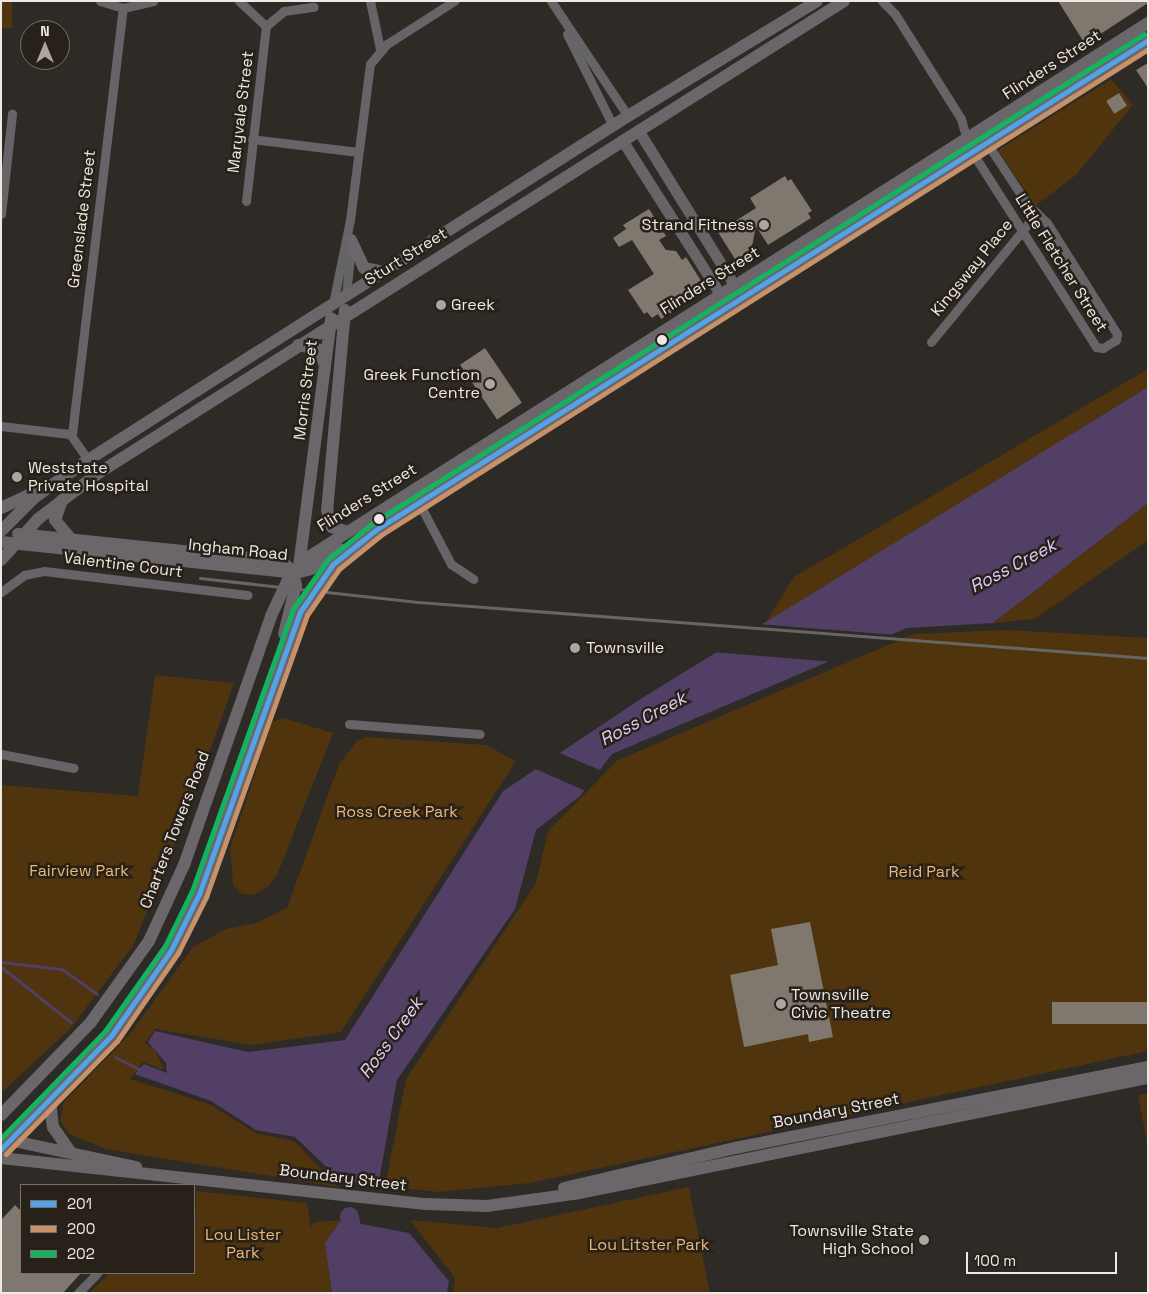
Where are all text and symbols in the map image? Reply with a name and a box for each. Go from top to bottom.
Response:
north arrow [20,20,70,70]
text: N [40,22,50,40]
street label: Flinders Street [999,26,1105,104]
street label: Maryvale Street [224,50,258,174]
street label: Greenslade Street [64,149,100,289]
street label: Little Fletcher Street [1011,190,1111,336]
place label: Strand Fitness [642,215,754,235]
street label: Kingsway Place [927,216,1017,320]
marker: Strand Fitness [758,219,770,231]
street label: Sturt Street [361,224,451,290]
street label: Flinders Street [657,243,763,319]
place label: Greek [451,295,495,315]
marker: Greek [435,299,447,311]
unlabelled marker [657,335,667,345]
street label: Morris Street [290,339,322,441]
place label: Greek Function Centre [364,365,480,403]
marker: Greek Function Centre [484,378,496,390]
place label: Weststate Private Hospital [28,458,149,496]
street label: Flinders Street [314,460,420,536]
marker: Weststate Private Hospital [10,470,24,484]
unlabelled marker [374,514,384,524]
water label: Ross Creek [966,534,1060,598]
street label: Ingham Road [187,535,289,565]
street label: Valentine Court [63,548,183,582]
place label: Townsville [586,638,664,658]
marker: Townsville [568,641,582,655]
water label: Ross Creek [596,687,690,751]
street label: Charters Towers Road [136,748,214,912]
park label: Ross Creek Park [336,802,458,822]
park label: Fairview Park [29,861,129,881]
park label: Reid Park [888,862,960,882]
place label: Townsville Civic Theatre [791,985,891,1023]
water label: Ross Creek [354,993,428,1083]
marker: Townsville Civic Theatre [775,998,787,1010]
street label: Boundary Street [771,1089,901,1133]
street label: Boundary Street [278,1161,408,1195]
legend [20,1184,195,1274]
text: 201 [67,1194,92,1213]
text: 200 [67,1219,95,1238]
place label: Townsville State High School [789,1221,914,1259]
park label: Lou Lister Park [205,1225,281,1263]
marker: Townsville State High School [918,1234,930,1246]
park label: Lou Litster Park [589,1235,709,1255]
scale bar [969,1242,1120,1274]
text: 202 [67,1244,95,1263]
text: 100 m [974,1251,1016,1270]

